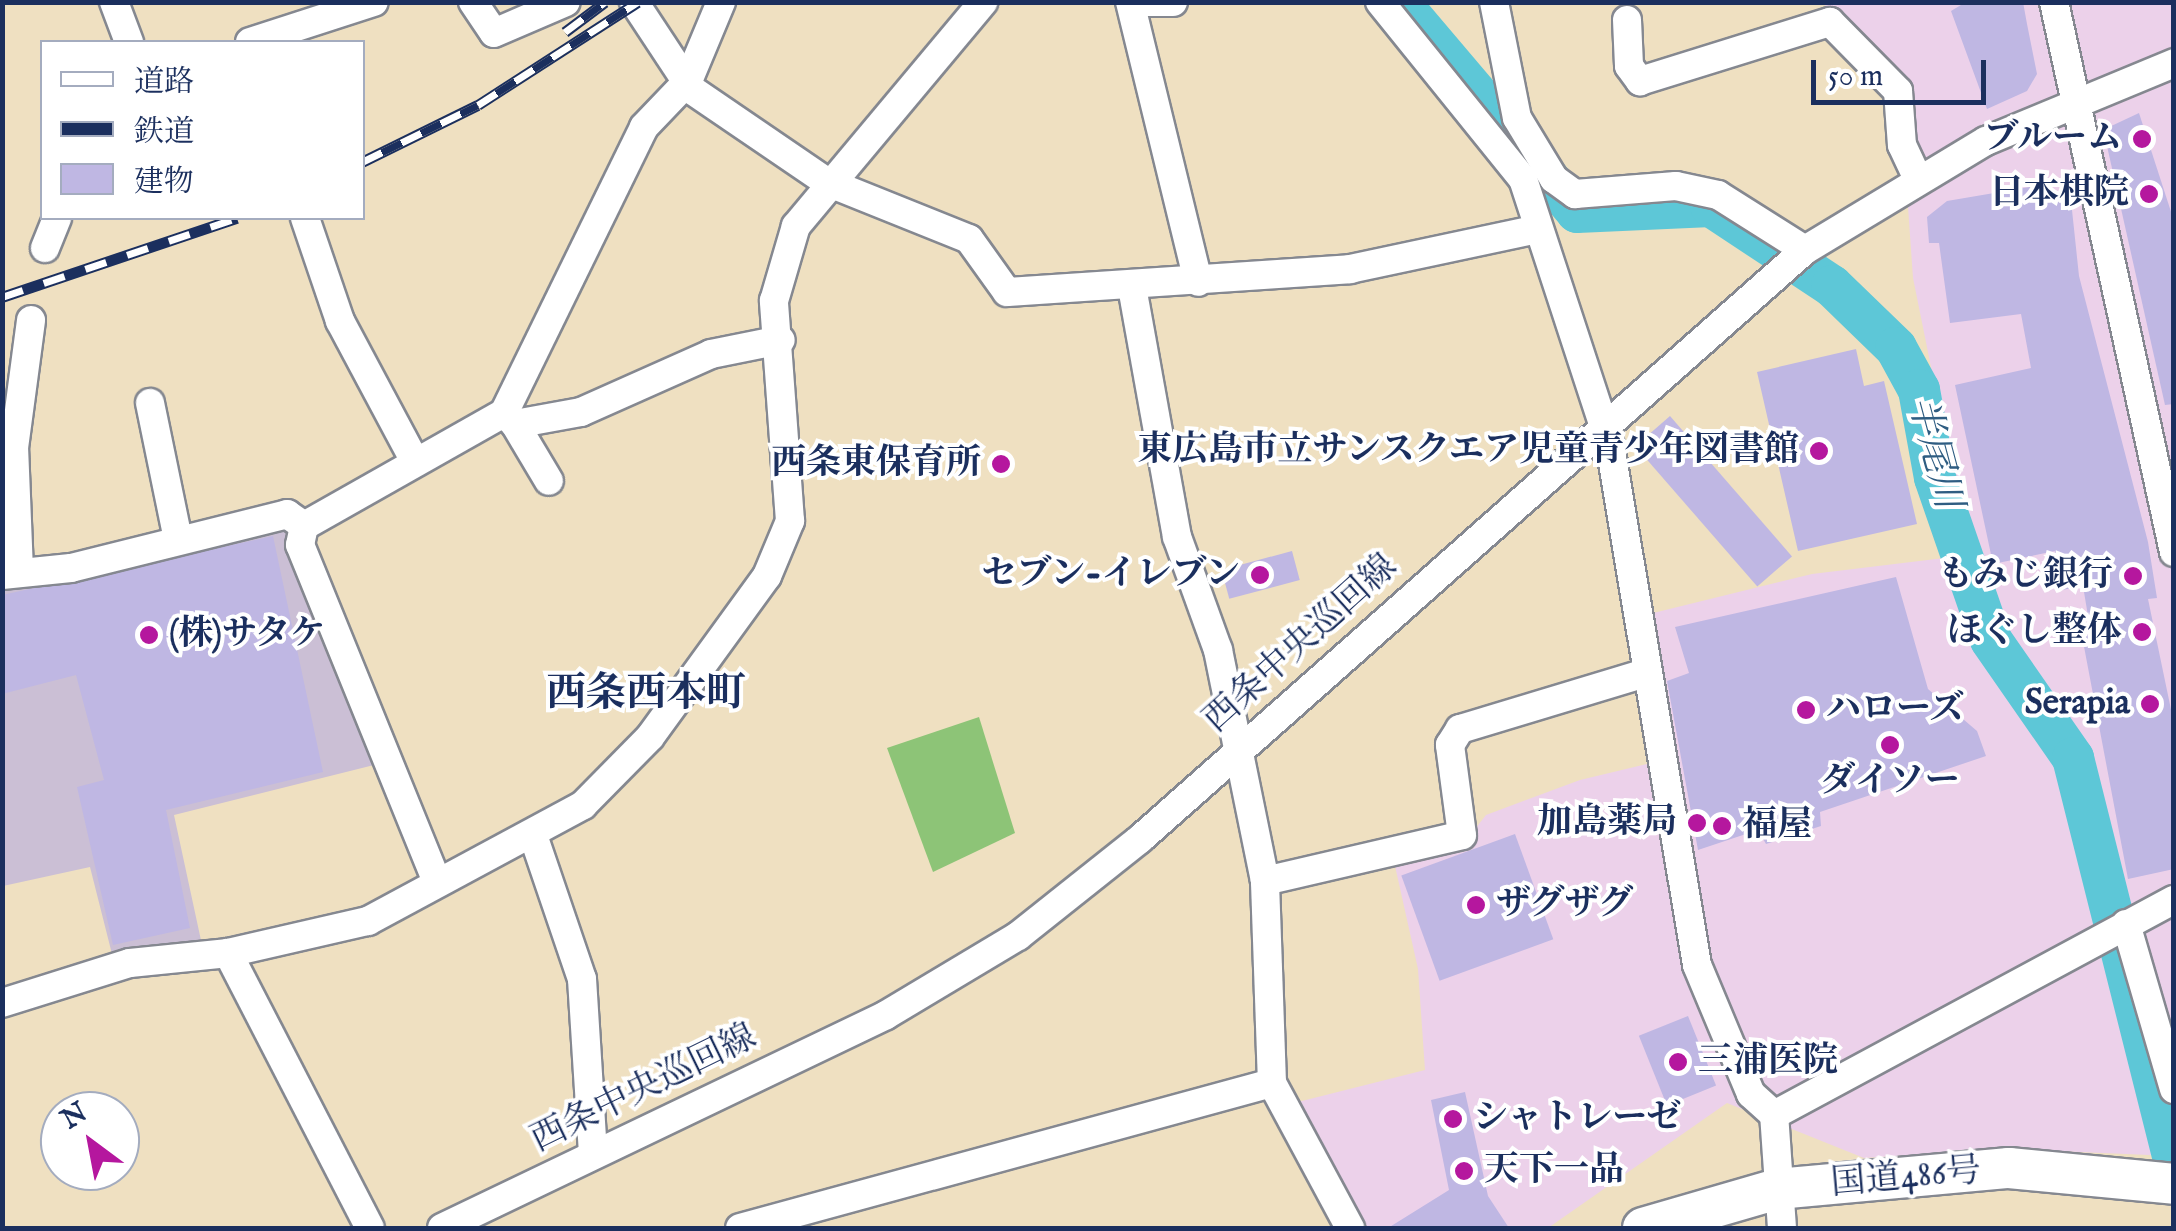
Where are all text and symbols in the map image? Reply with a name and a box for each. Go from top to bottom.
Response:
legend [40,40,365,220]
scale bar [1816,40,1991,102]
text: 50 m [1828,58,1883,96]
text: 道路 [134,64,194,102]
text: 鉄道 [134,114,194,152]
place label: ブルーム [1982,118,2122,160]
marker: ブルーム [2131,128,2153,150]
text: 建物 [134,164,194,202]
place label: 日本棋院 [1989,173,2129,215]
marker: 日本棋院 [2138,183,2160,205]
water label: 半尾川 [1896,392,1970,514]
place label: 東広島市立サンスクエア児童青少年図書館 [1134,430,1799,472]
marker: 東広島市立サンスクエア児童青少年図書館 [1808,440,1830,462]
place label: 西条東保育所 [771,443,981,485]
marker: 西条東保育所 [990,453,1012,475]
street label: 西条中央巡回線 [1196,546,1406,742]
place label: セブン-イレブン [979,554,1240,596]
place label: もみじ銀行 [1938,555,2113,597]
marker: セブン-イレブン [1249,564,1271,586]
marker: もみじ銀行 [2122,565,2144,587]
place label: ほぐし整体 [1947,611,2122,653]
place label: (株)サタケ [169,614,327,656]
marker: ほぐし整体 [2131,621,2153,643]
marker: (株)サタケ [138,624,160,646]
district label: 西条西本町 [546,671,746,719]
place label: Serapia [2025,683,2130,725]
place label: ハローズ [1826,689,1966,731]
marker: Serapia [2139,693,2161,715]
marker: ハローズ [1795,699,1817,721]
marker: ダイソー [1879,734,1901,756]
place label: ダイソー [1820,761,1960,803]
place label: 加島薬局 [1537,802,1677,844]
place label: 福屋 [1742,805,1812,847]
marker: 加島薬局 [1686,812,1708,834]
marker: 福屋 [1711,815,1733,837]
place label: ザグザグ [1496,884,1636,926]
marker: ザグザグ [1465,894,1487,916]
street label: 西条中央巡回線 [525,1016,763,1162]
place label: 三浦医院 [1698,1041,1838,1083]
marker: 三浦医院 [1667,1051,1689,1073]
north arrow [40,1091,140,1191]
text: N [55,1096,94,1138]
place label: シャトレーゼ [1473,1098,1683,1140]
marker: シャトレーゼ [1442,1108,1464,1130]
place label: 天下一品 [1484,1150,1624,1192]
street label: 国道486号 [1829,1151,1983,1205]
marker: 天下一品 [1453,1160,1475,1182]

